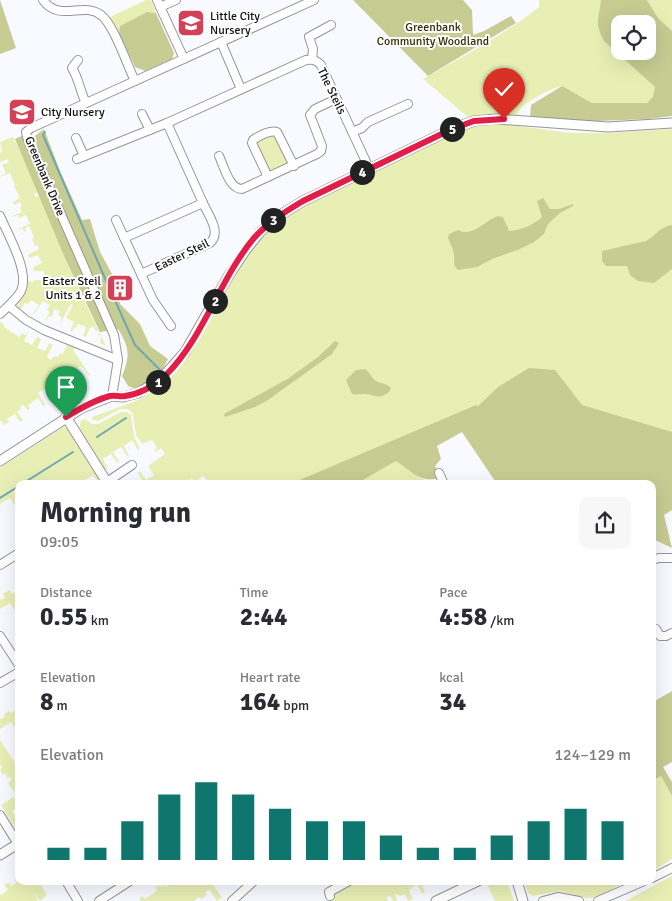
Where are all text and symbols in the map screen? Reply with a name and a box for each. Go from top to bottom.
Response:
school or university icon: Little City Nursery [176,8,206,38]
place label: Little City Nursery [210,9,260,38]
map controls [611,15,656,60]
button: locate [611,15,656,60]
park label: Greenbank Community Woodland [377,20,489,49]
street label: The Steils [314,66,349,117]
pin [483,68,525,119]
icon: check [490,75,518,103]
school or university icon: City Nursery [7,97,37,127]
place label: City Nursery [41,105,105,120]
pin: 5 [440,116,464,142]
text: 5 [449,121,456,138]
street label: Greenbank Drive [21,134,68,218]
pin: 4 [350,160,374,184]
text: 4 [359,164,366,181]
pin: 3 [260,208,286,232]
text: 3 [270,212,277,229]
street label: Easter Steil [153,236,212,275]
building icon: Easter Steil Units 1 & 2 [105,273,135,303]
place label: Easter Steil Units 1 & 2 [42,274,101,303]
pin: 2 [202,288,228,314]
text: 2 [212,293,219,310]
pin [45,366,87,417]
pin: 1 [146,370,170,394]
icon: arrive [52,373,80,401]
text: 1 [155,374,162,391]
text: Morning run [40,496,191,530]
button: share [579,497,631,549]
text: 09:05 [40,532,79,552]
text: Distance [40,584,92,601]
text: Time [240,584,269,601]
text: Pace [439,584,468,601]
text: 0.55 [40,601,88,632]
text: 2:44 [240,601,288,632]
text: 4:58 [439,601,487,632]
text: km [88,612,109,629]
text: /km [487,612,514,629]
text: Elevation [40,669,96,686]
text: Heart rate [240,669,300,686]
text: kcal [439,669,464,686]
text: 8 [40,686,54,717]
text: 164 [240,686,280,717]
text: 34 [439,686,466,717]
text: m [54,697,68,714]
text: bpm [280,697,309,714]
text: Elevation [40,745,104,765]
text: 124–129 m [554,745,631,765]

